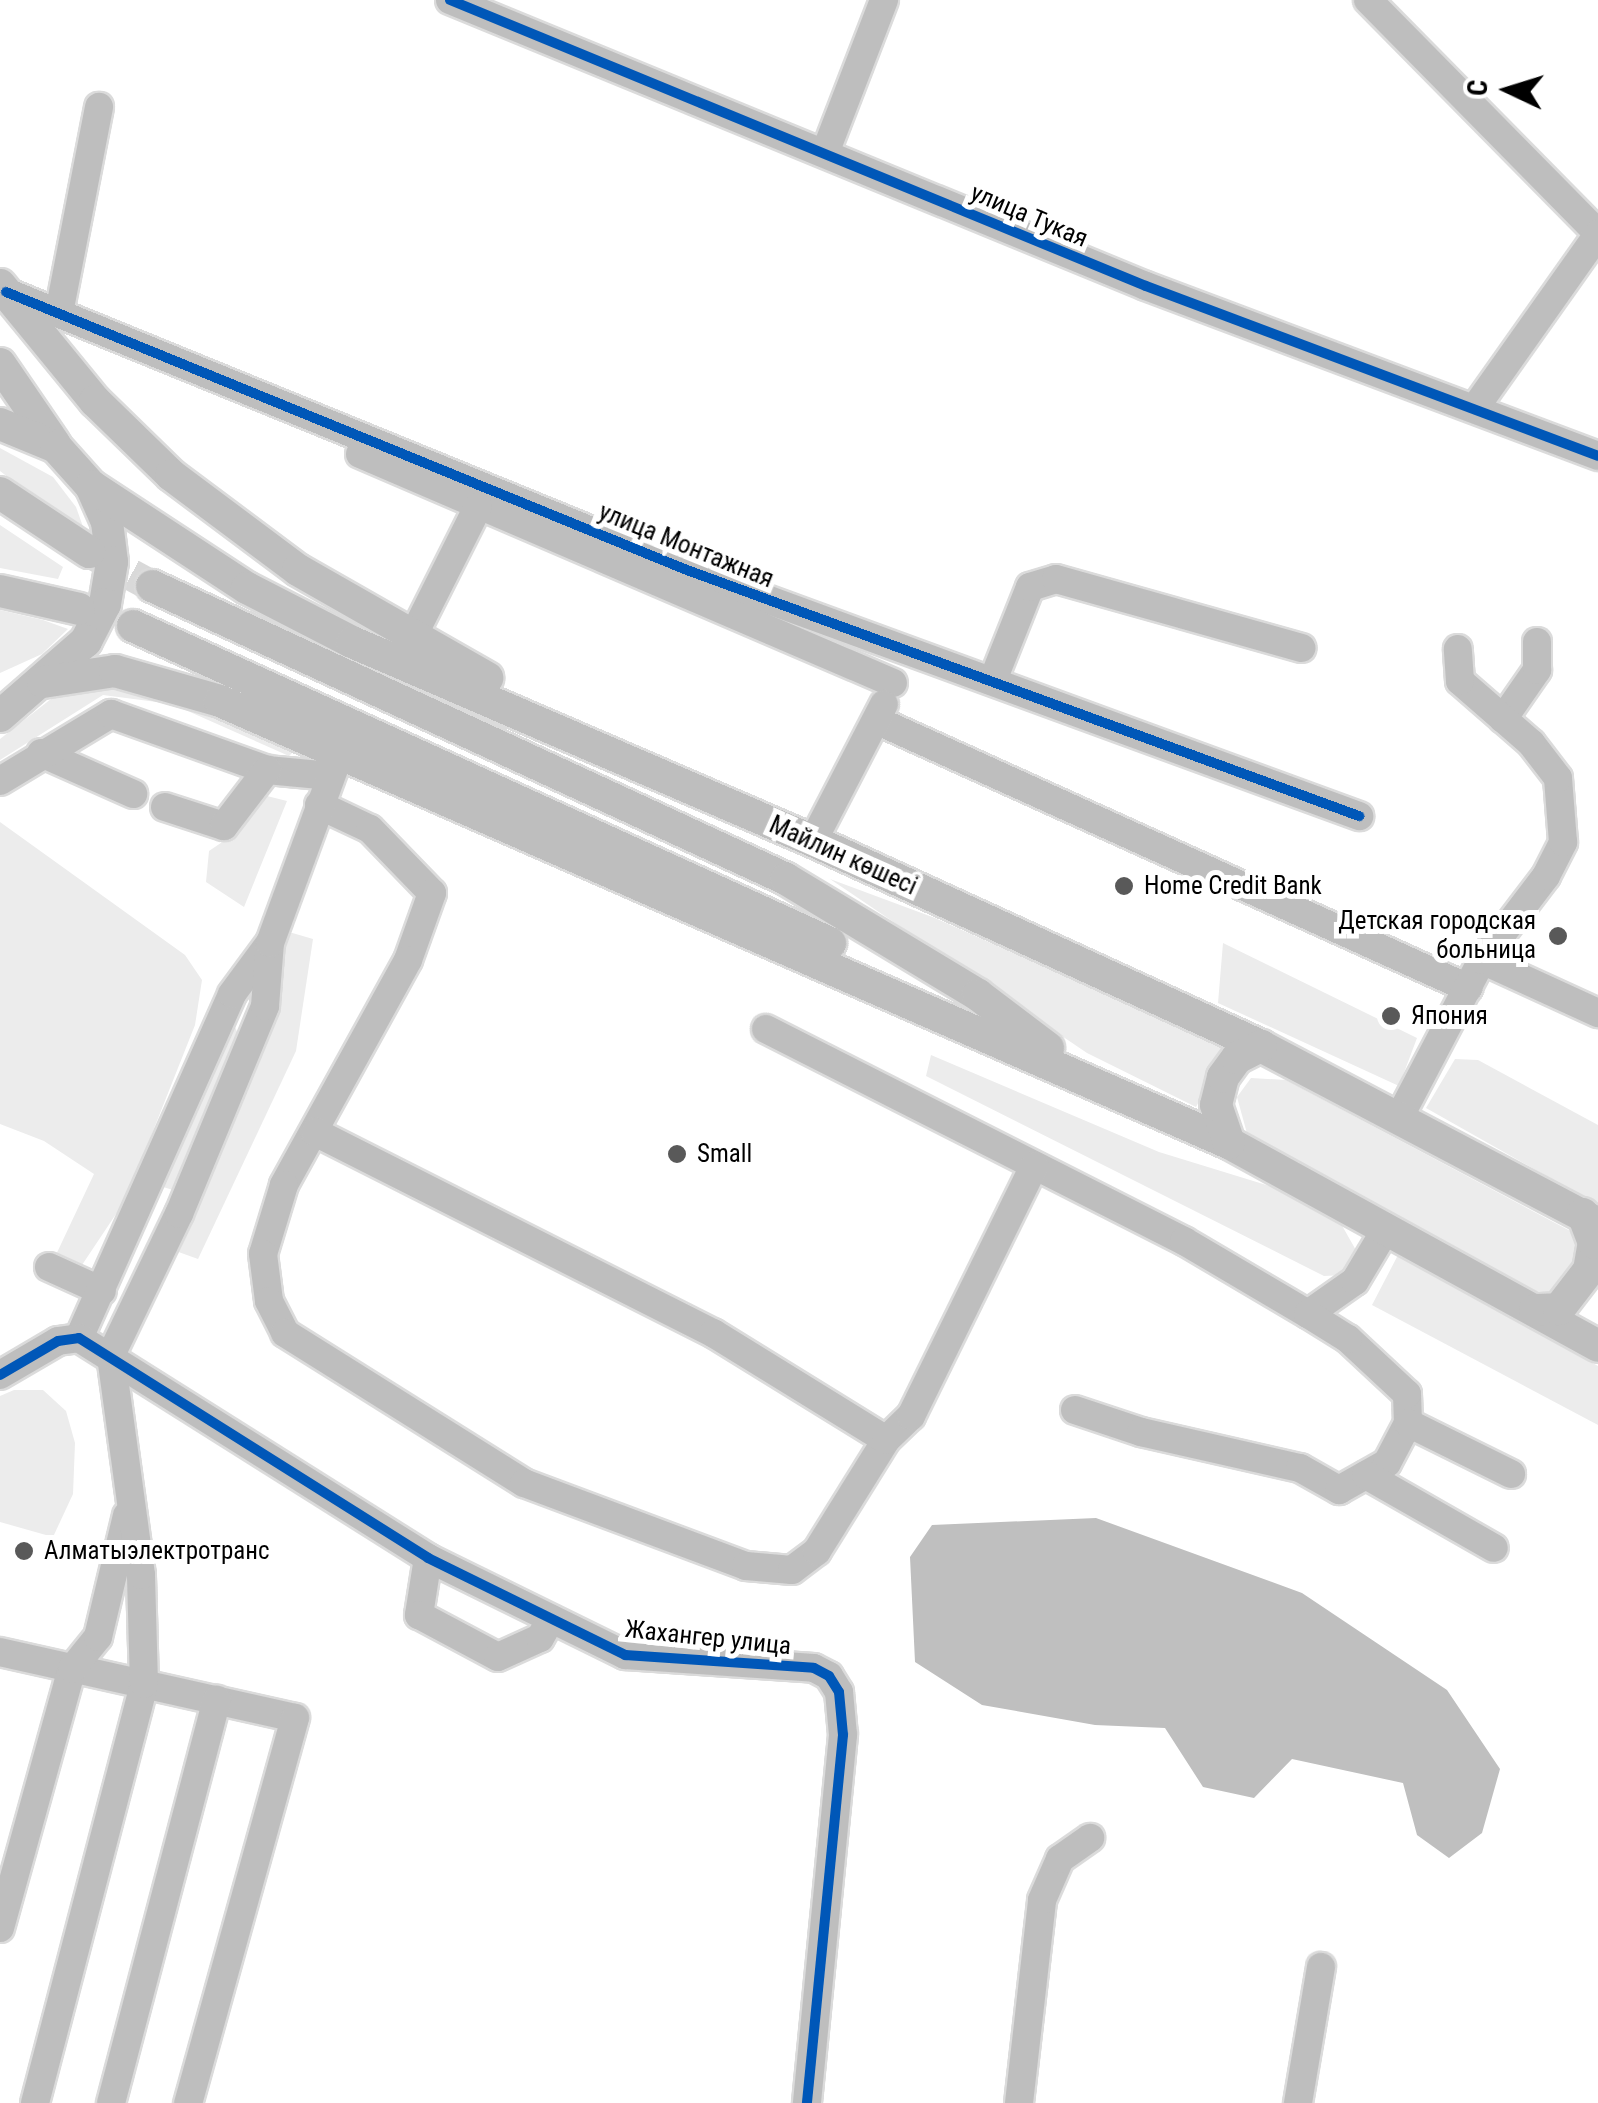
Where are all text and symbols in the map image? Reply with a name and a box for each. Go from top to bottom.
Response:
north arrow [1458,40,1558,140]
text: С [1461,79,1495,97]
street label: улица Тукая [966,178,1092,254]
street label: улица Монтажная [594,497,778,595]
street label: Майлин көшесі [765,810,921,902]
place label: Home Credit Bank [1144,871,1322,901]
marker: Home Credit Bank [1113,875,1135,897]
place label: Детская городская больница [1338,907,1536,966]
marker: Детская городская больница [1545,923,1571,949]
place label: Япония [1411,1001,1488,1031]
marker: Япония [1380,1005,1402,1027]
place label: Small [697,1139,752,1169]
marker: Small [666,1143,688,1165]
place label: Алматыэлектротранс [44,1536,270,1566]
marker: Алматыэлектротранс [13,1540,35,1562]
street label: Жахангер улица [624,1614,792,1662]

